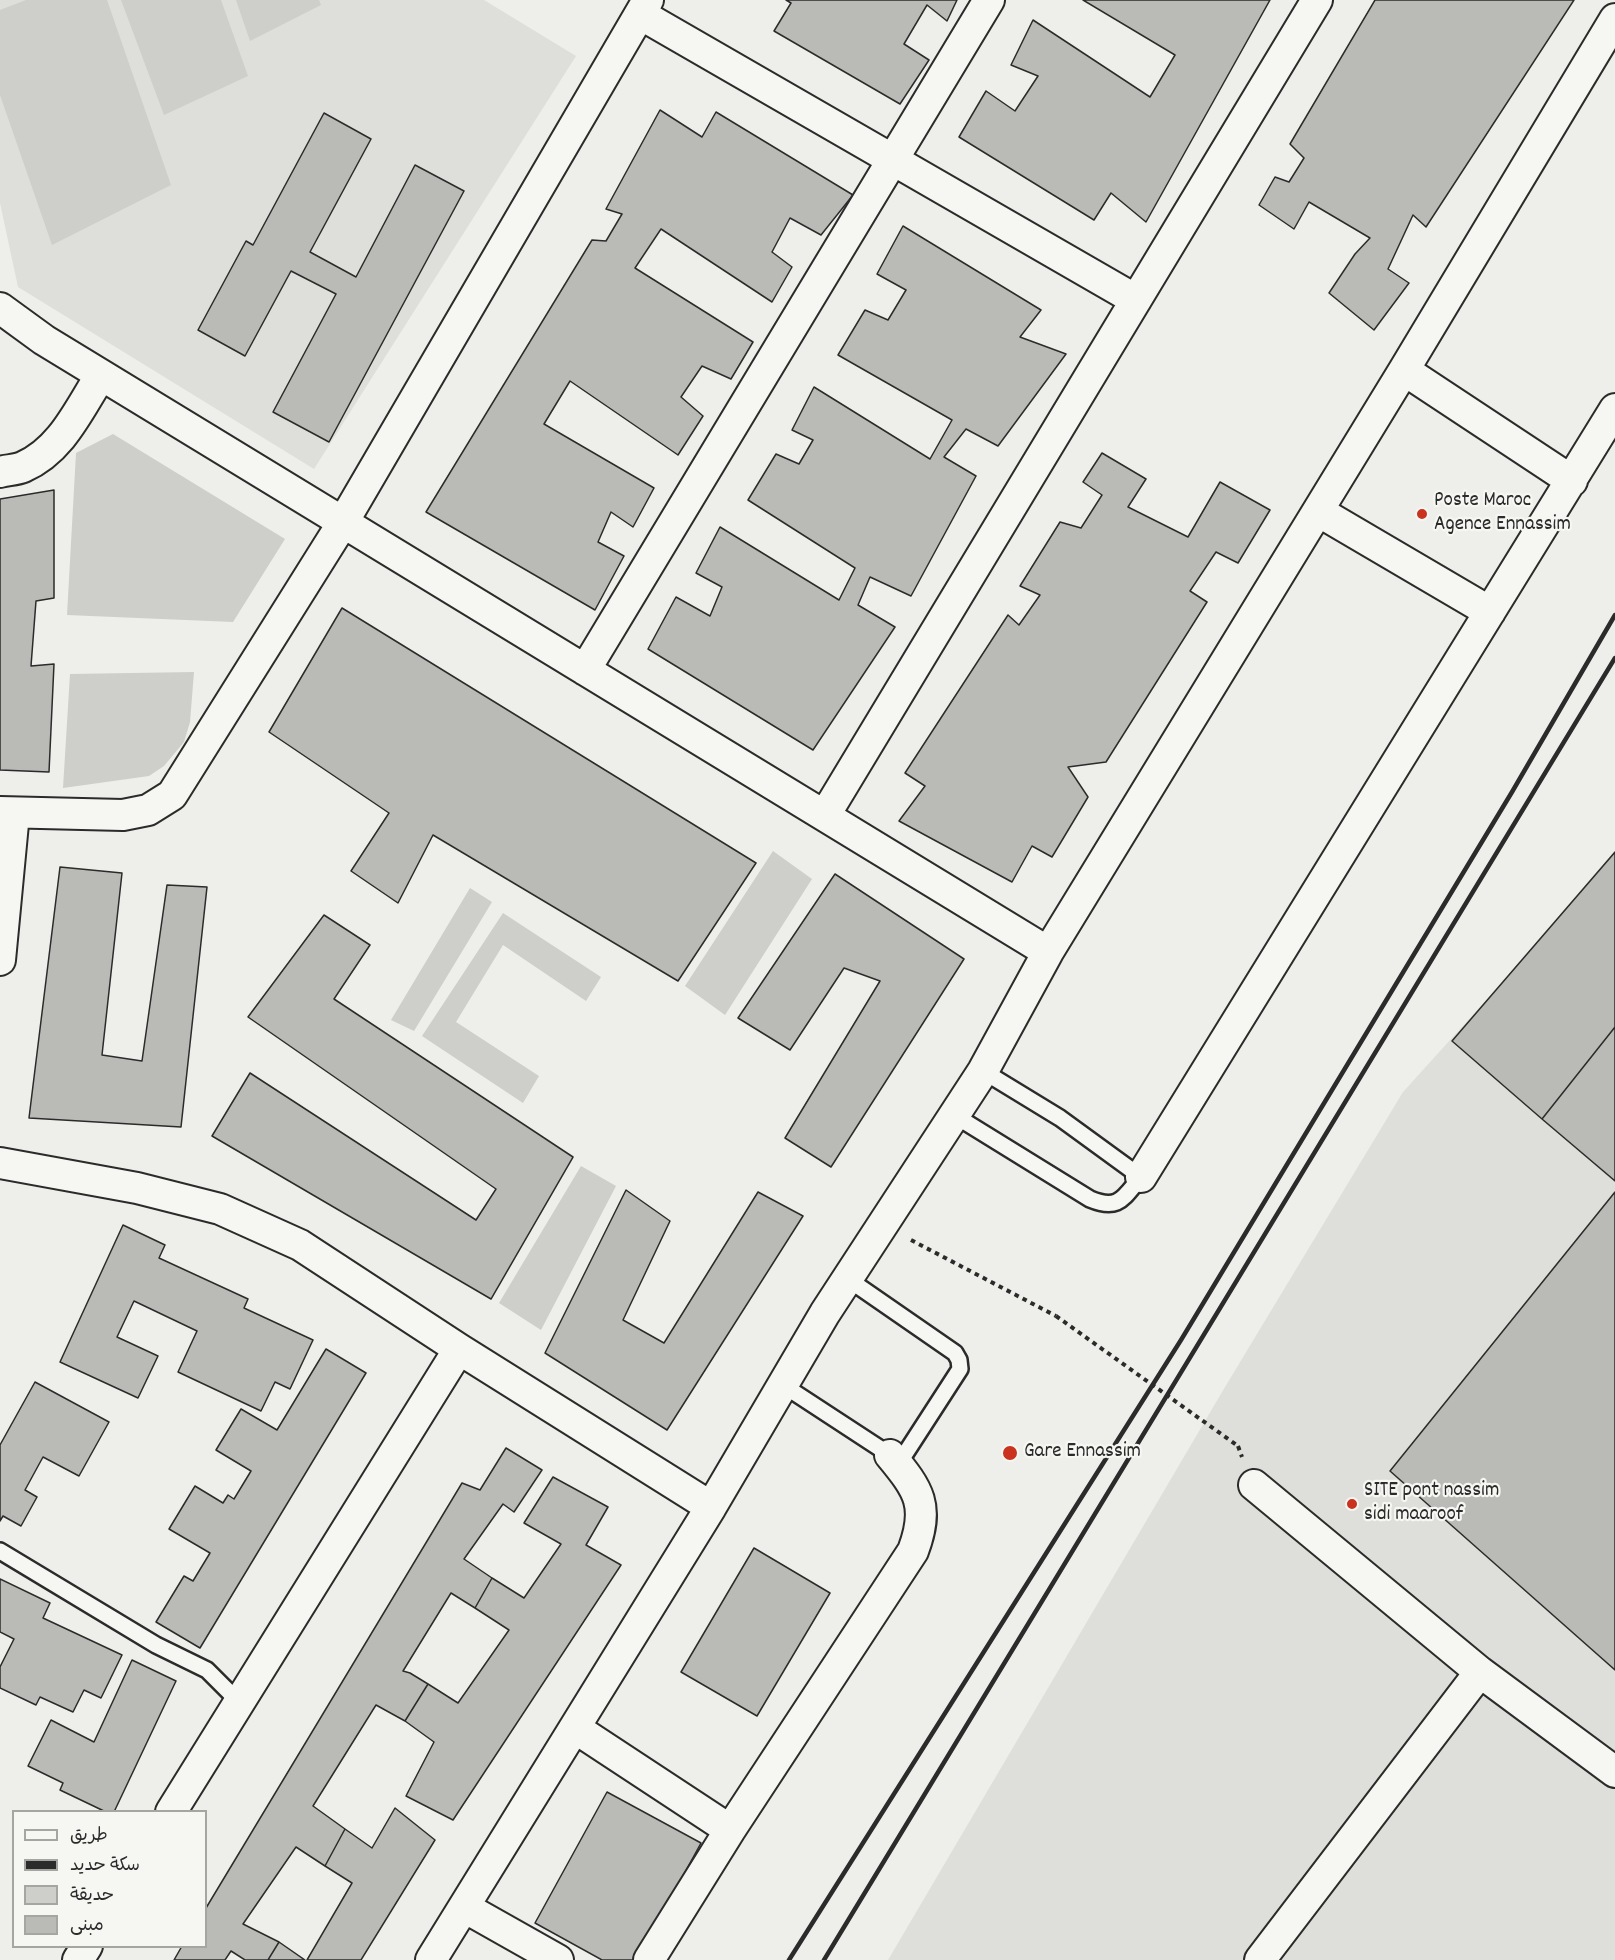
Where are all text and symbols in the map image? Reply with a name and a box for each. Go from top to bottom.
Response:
place label: Poste Maroc Agence Ennassim [1434,489,1571,539]
marker: Poste Maroc Agence Ennassim [1415,507,1429,521]
place label: Gare Ennassim [1024,1440,1141,1466]
marker: Gare Ennassim [1001,1444,1019,1462]
place label: SITE pont nassim sidi maaroof [1364,1479,1499,1529]
marker: SITE pont nassim sidi maaroof [1345,1497,1359,1511]
legend [12,1810,207,1948]
text: طريق [70,1824,108,1849]
text: سكة حديد [70,1854,140,1879]
text: حديقة [70,1884,114,1909]
text: مبنى [70,1914,104,1939]

